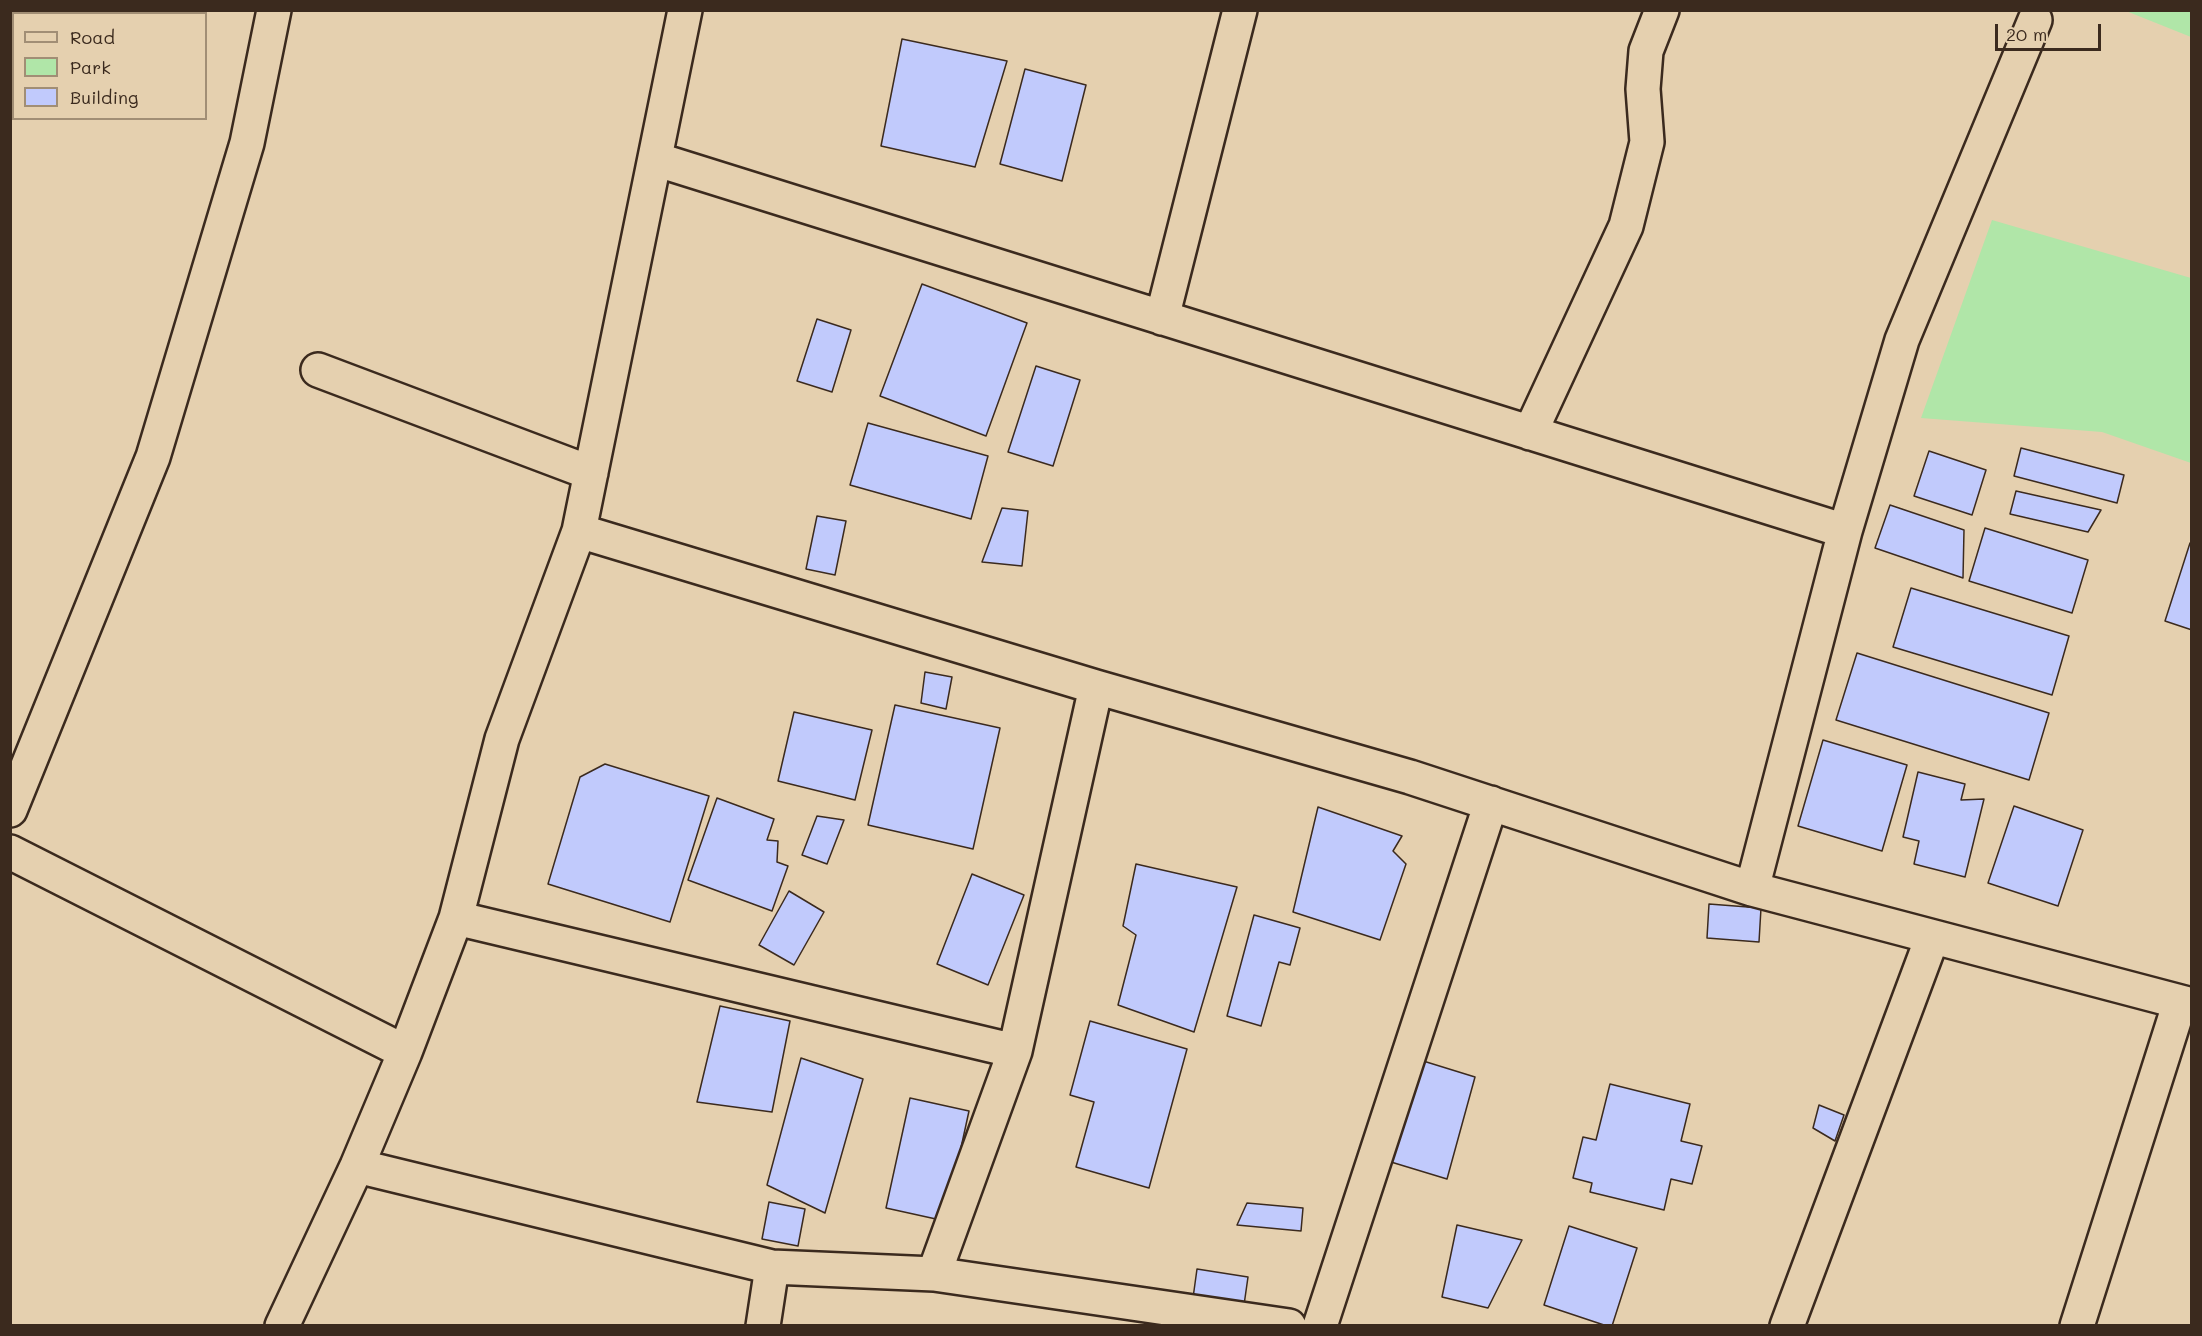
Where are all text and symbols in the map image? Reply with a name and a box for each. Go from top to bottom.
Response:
legend [12,12,207,120]
scale bar [1998,12,2104,50]
text: 20 m [2006,22,2047,46]
text: Road [70,25,115,49]
text: Park [70,55,111,79]
text: Building [70,85,138,109]

